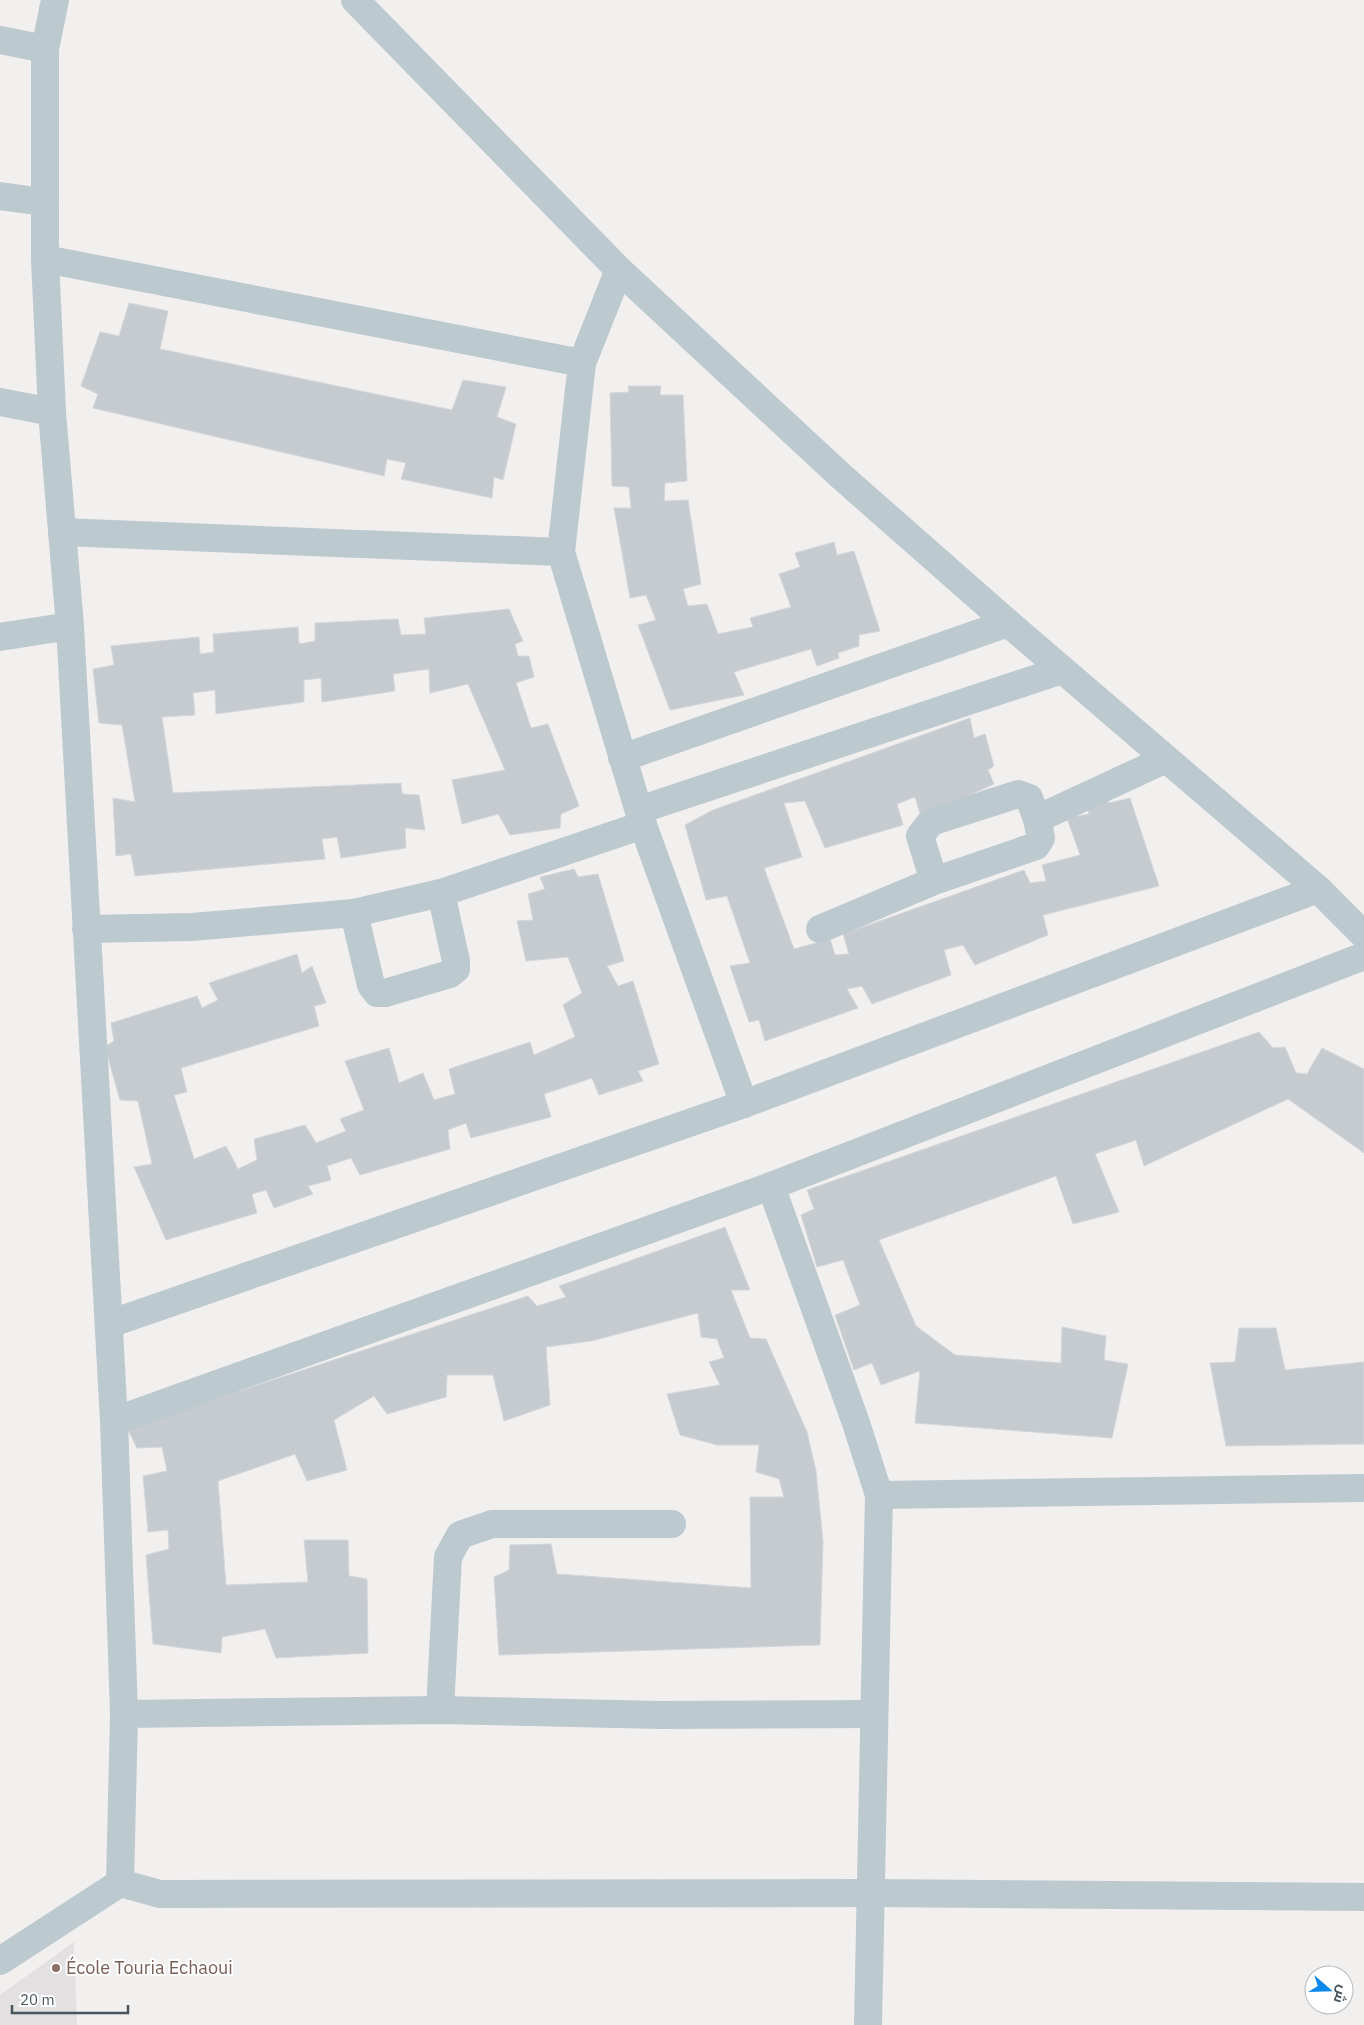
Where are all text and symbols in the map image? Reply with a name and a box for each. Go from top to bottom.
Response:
place label: École Touria Echaoui [66,1956,233,1979]
marker: École Touria Echaoui [50,1962,62,1974]
north arrow [1304,1965,1354,2015]
scale bar [12,1982,129,2014]
text: ش [1330,1983,1353,2006]
text: 20 m [20,1990,55,2009]

